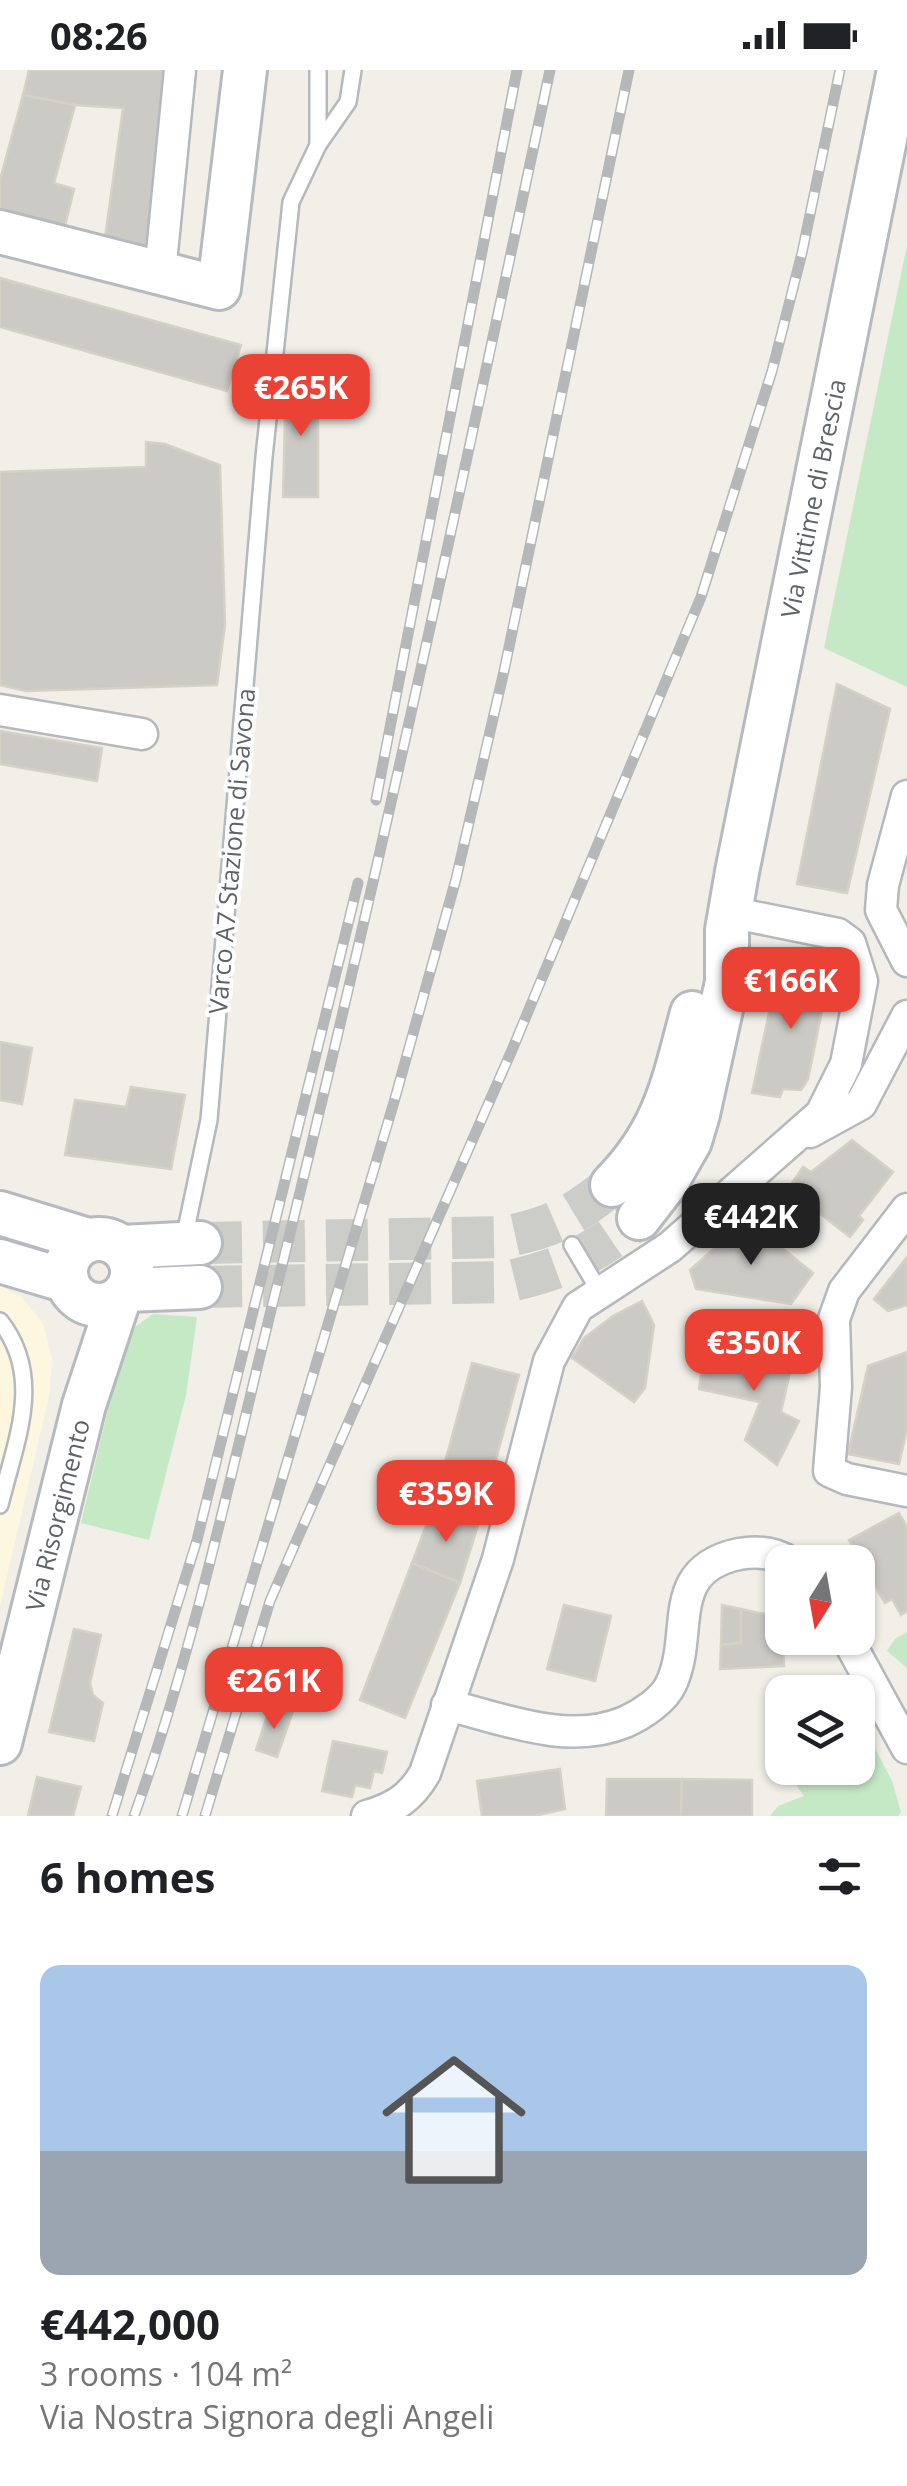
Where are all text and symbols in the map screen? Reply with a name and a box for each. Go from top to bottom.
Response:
text: 08:26 [50,9,148,61]
pin: €265K [231,354,371,439]
text: €265K [254,365,348,408]
street label: Via Vittime di Brescia [772,376,853,621]
street label: Varco A7 Stazione di Savona [200,687,262,1015]
pin: €166K [721,947,861,1032]
text: €166K [744,958,838,1001]
pin: €442K [681,1183,821,1268]
text: €442K [704,1194,798,1237]
pin: €350K [684,1309,824,1394]
text: €350K [707,1320,801,1363]
street label: Via Risorgimento [16,1415,97,1615]
pin: €359K [376,1460,516,1545]
text: €359K [399,1471,493,1514]
north arrow [765,1545,875,1655]
map controls [765,1545,875,1785]
pin: €261K [204,1647,344,1732]
text: €261K [227,1658,321,1701]
button: layers [765,1675,875,1785]
text: 6 homes [40,1848,215,1905]
icon: filters [812,1849,867,1904]
icon: home [364,2030,544,2210]
text: €442,000 [40,2295,220,2352]
text: 3 rooms · 104 m² [40,2352,292,2395]
text: Via Nostra Signora degli Angeli [40,2395,494,2438]

